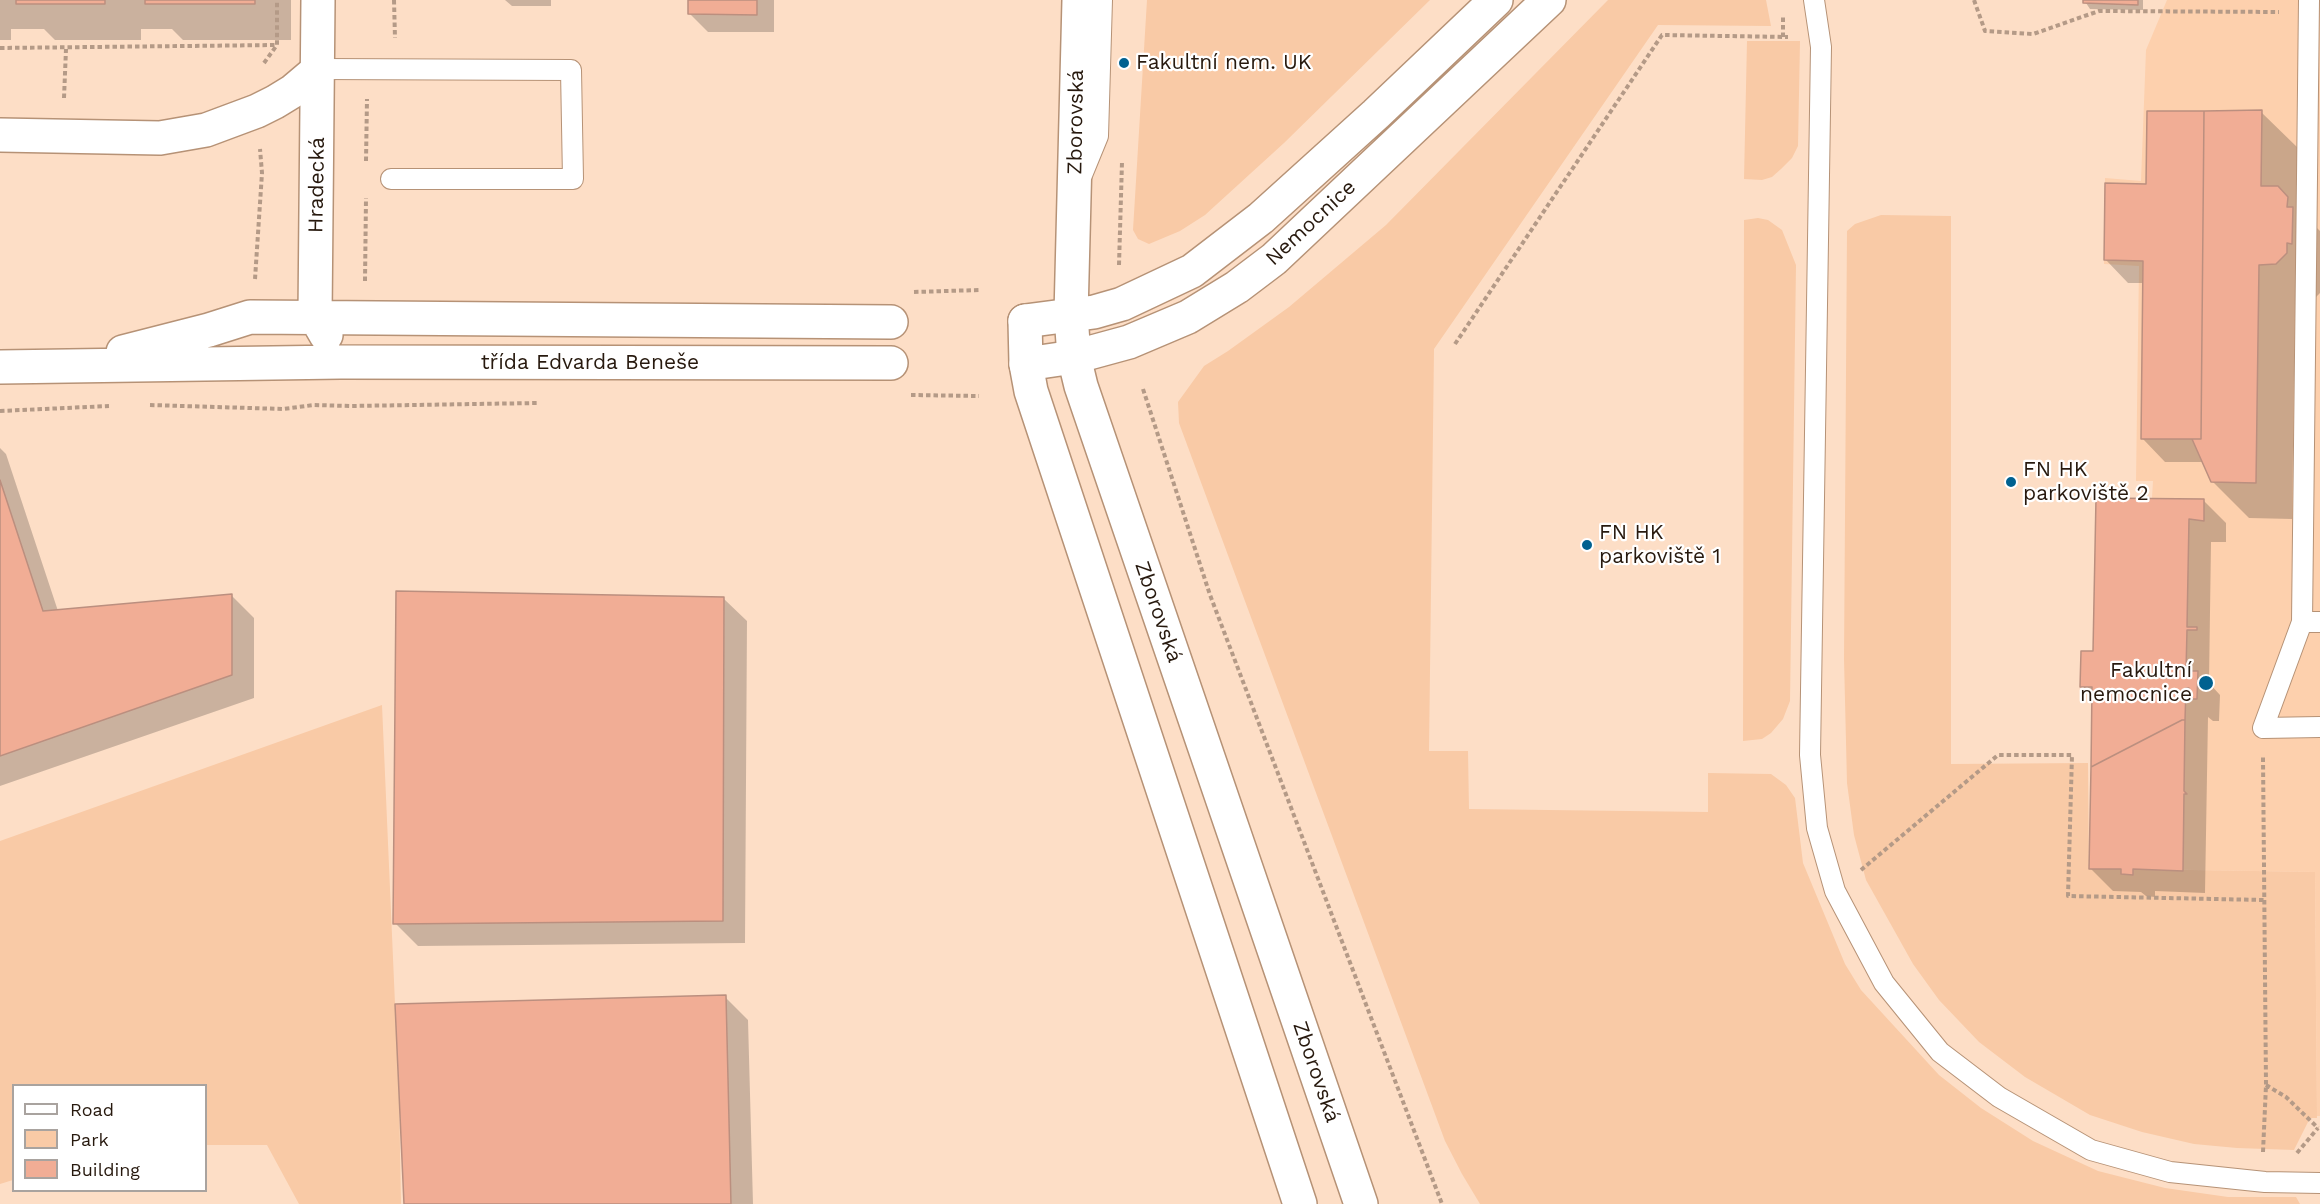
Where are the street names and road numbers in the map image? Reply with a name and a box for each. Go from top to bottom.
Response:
street label: Zborovská [1062,69,1090,175]
street label: Hradecká [304,137,330,233]
street label: Nemocnice [1261,175,1361,271]
street label: třída Edvarda Beneše [481,350,699,376]
street label: Zborovská [1129,558,1187,666]
street label: Zborovská [1287,1018,1345,1126]

